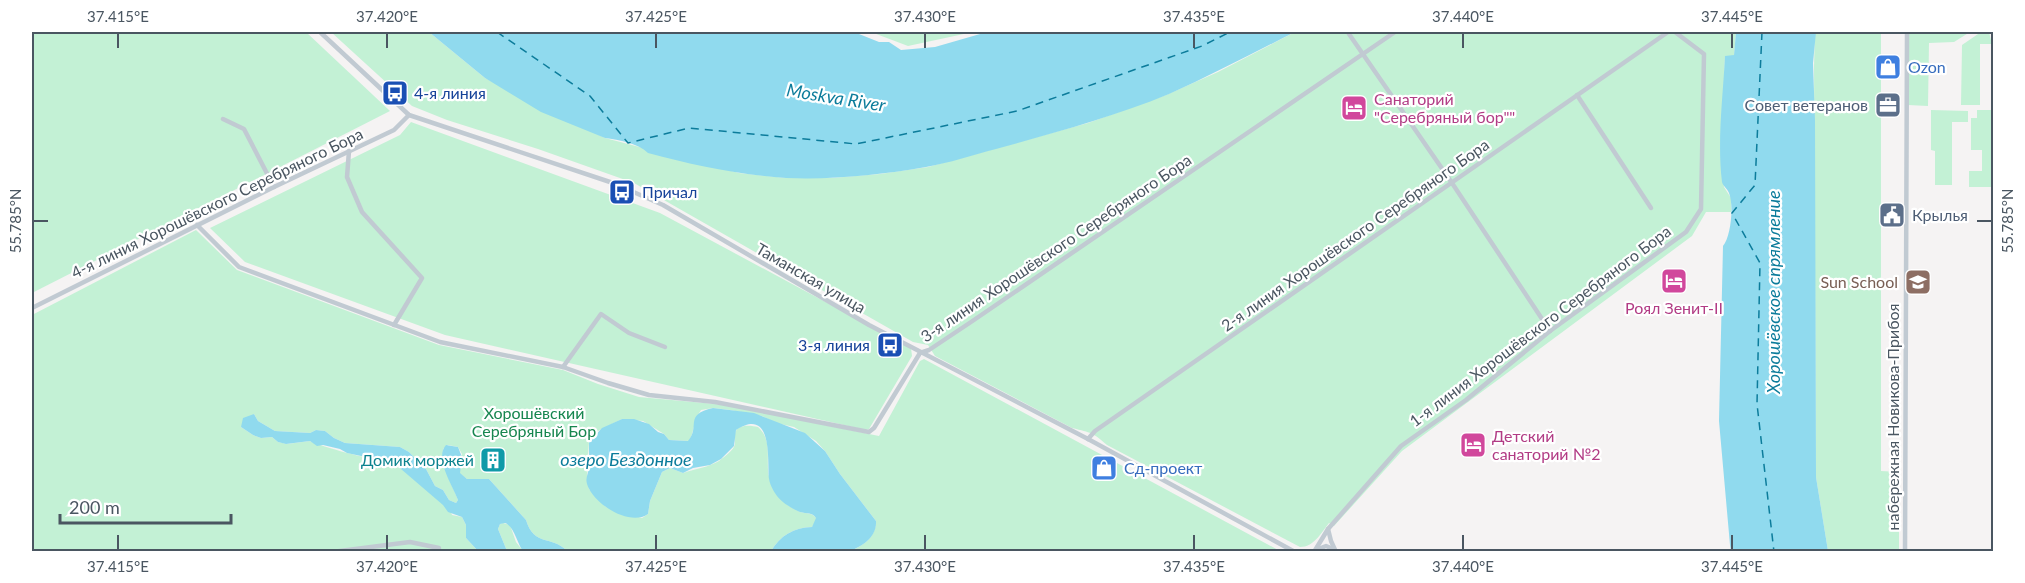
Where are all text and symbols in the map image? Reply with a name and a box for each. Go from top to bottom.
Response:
text: 37.415°E [87,7,149,25]
text: 37.420°E [356,7,418,25]
text: 37.425°E [625,7,687,25]
text: 37.430°E [894,7,956,25]
text: 37.435°E [1163,7,1225,25]
text: 37.440°E [1432,7,1494,25]
text: 37.445°E [1701,7,1763,25]
shop icon: Ozon [1873,52,1903,82]
place label: Ozon [1908,57,1946,76]
bus stop icon: 4-я линия [380,78,410,108]
water label: Moskva River [785,78,888,116]
place label: 4-я линия [414,83,486,102]
place label: Санаторий "Серебряный бор"" [1374,89,1515,126]
office icon: Совет ветеранов [1873,90,1903,120]
hotel icon: Санаторий "Серебряный бор"" [1339,93,1369,123]
place label: Совет ветеранов [1745,95,1868,114]
street label: 4-я линия Хорошёвского Серебряного Бора [68,123,366,282]
street label: 2-я линия Хорошёвского Серебряного Бора [1217,134,1492,335]
street label: 3-я линия Хорошёвского Серебряного Бора [917,150,1195,346]
bus stop icon: Причал [607,177,637,207]
place label: Причал [642,182,697,201]
text: 55.785°N [6,189,24,253]
text: 55.785°N [1998,189,2016,253]
water label: Хорошёвское спрямление [1762,190,1784,395]
public building icon: Крылья [1877,200,1907,230]
place label: Крылья [1912,205,1968,224]
street label: 1-я линия Хорошёвского Серебряного Бора [1405,221,1674,430]
street label: Таманская улица [753,238,869,317]
hotel icon: Роял Зенит-II [1659,266,1689,296]
school or university icon: Sun School [1903,267,1933,297]
place label: Sun School [1820,272,1898,291]
place label: Роял Зенит-II [1625,298,1723,317]
street label: набережная Новикова-Прибоя [1883,304,1902,530]
bus stop icon: 3-я линия [875,330,905,360]
place label: 3-я линия [798,335,870,354]
park label: Хорошёвский Серебряный Бор [472,403,596,440]
place label: Детский санаторий №2 [1492,426,1600,463]
hotel icon: Детский санаторий №2 [1458,430,1488,460]
building icon: Домик моржей [478,445,508,475]
water label: озеро Бездонное [560,448,692,470]
place label: Домик моржей [361,450,474,469]
shop icon: Сд-проект [1089,453,1119,483]
place label: Сд-проект [1124,458,1202,477]
scale bar [60,487,231,525]
text: 200 m [69,496,120,518]
text: 37.415°E [87,557,149,575]
text: 37.420°E [356,557,418,575]
text: 37.425°E [625,557,687,575]
text: 37.430°E [894,557,956,575]
text: 37.435°E [1163,557,1225,575]
text: 37.440°E [1432,557,1494,575]
text: 37.445°E [1701,557,1763,575]

